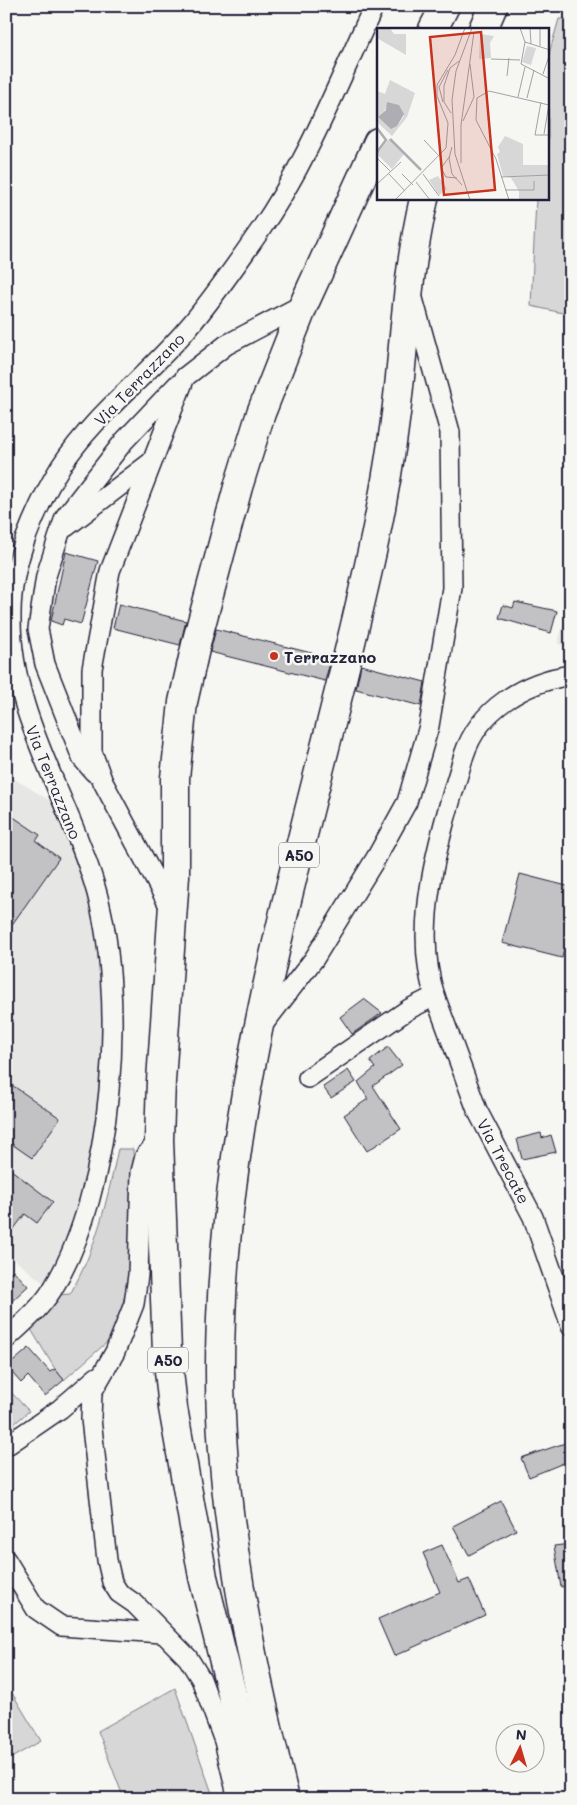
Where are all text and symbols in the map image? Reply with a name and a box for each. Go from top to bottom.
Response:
inset map [377,28,550,200]
street label: Via Terrazzano [89,328,189,430]
place label: Terrazzano [284,646,377,667]
marker: Terrazzano [268,650,280,662]
street label: Via Terrazzano [22,722,86,842]
road number: A50 [279,842,319,868]
street label: Via Trecate [473,1115,535,1207]
road number: A50 [148,1348,188,1372]
north arrow [494,1722,544,1772]
text: N [515,1725,527,1744]

